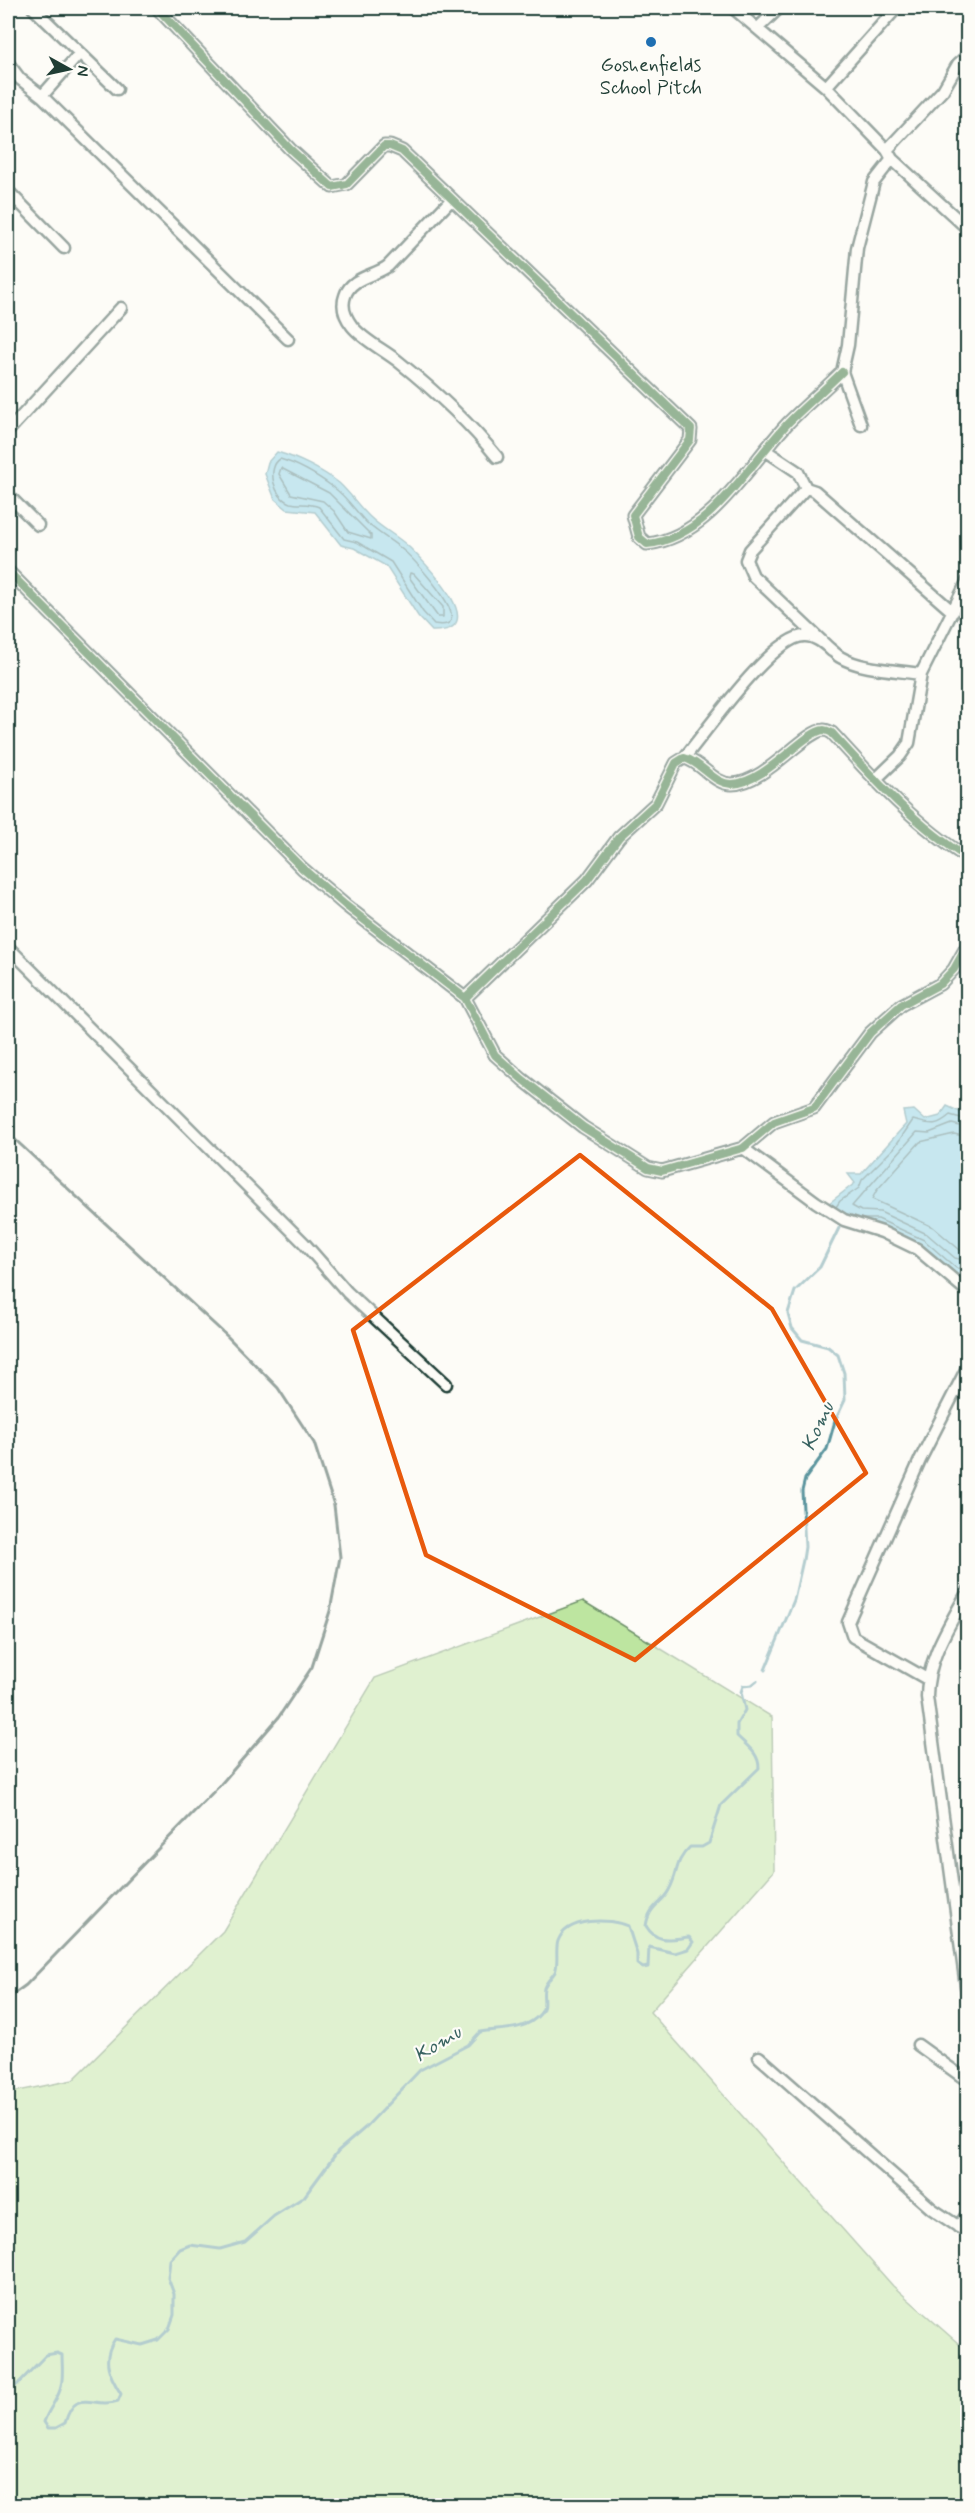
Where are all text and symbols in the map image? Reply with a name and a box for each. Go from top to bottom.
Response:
marker: Goshenfields School Pitch [644,35,658,49]
north arrow [39,39,99,99]
place label: Goshenfields School Pitch [600,52,702,102]
text: N [71,64,94,78]
water label: Komu [795,1396,842,1455]
water label: Komu [408,2018,468,2069]

